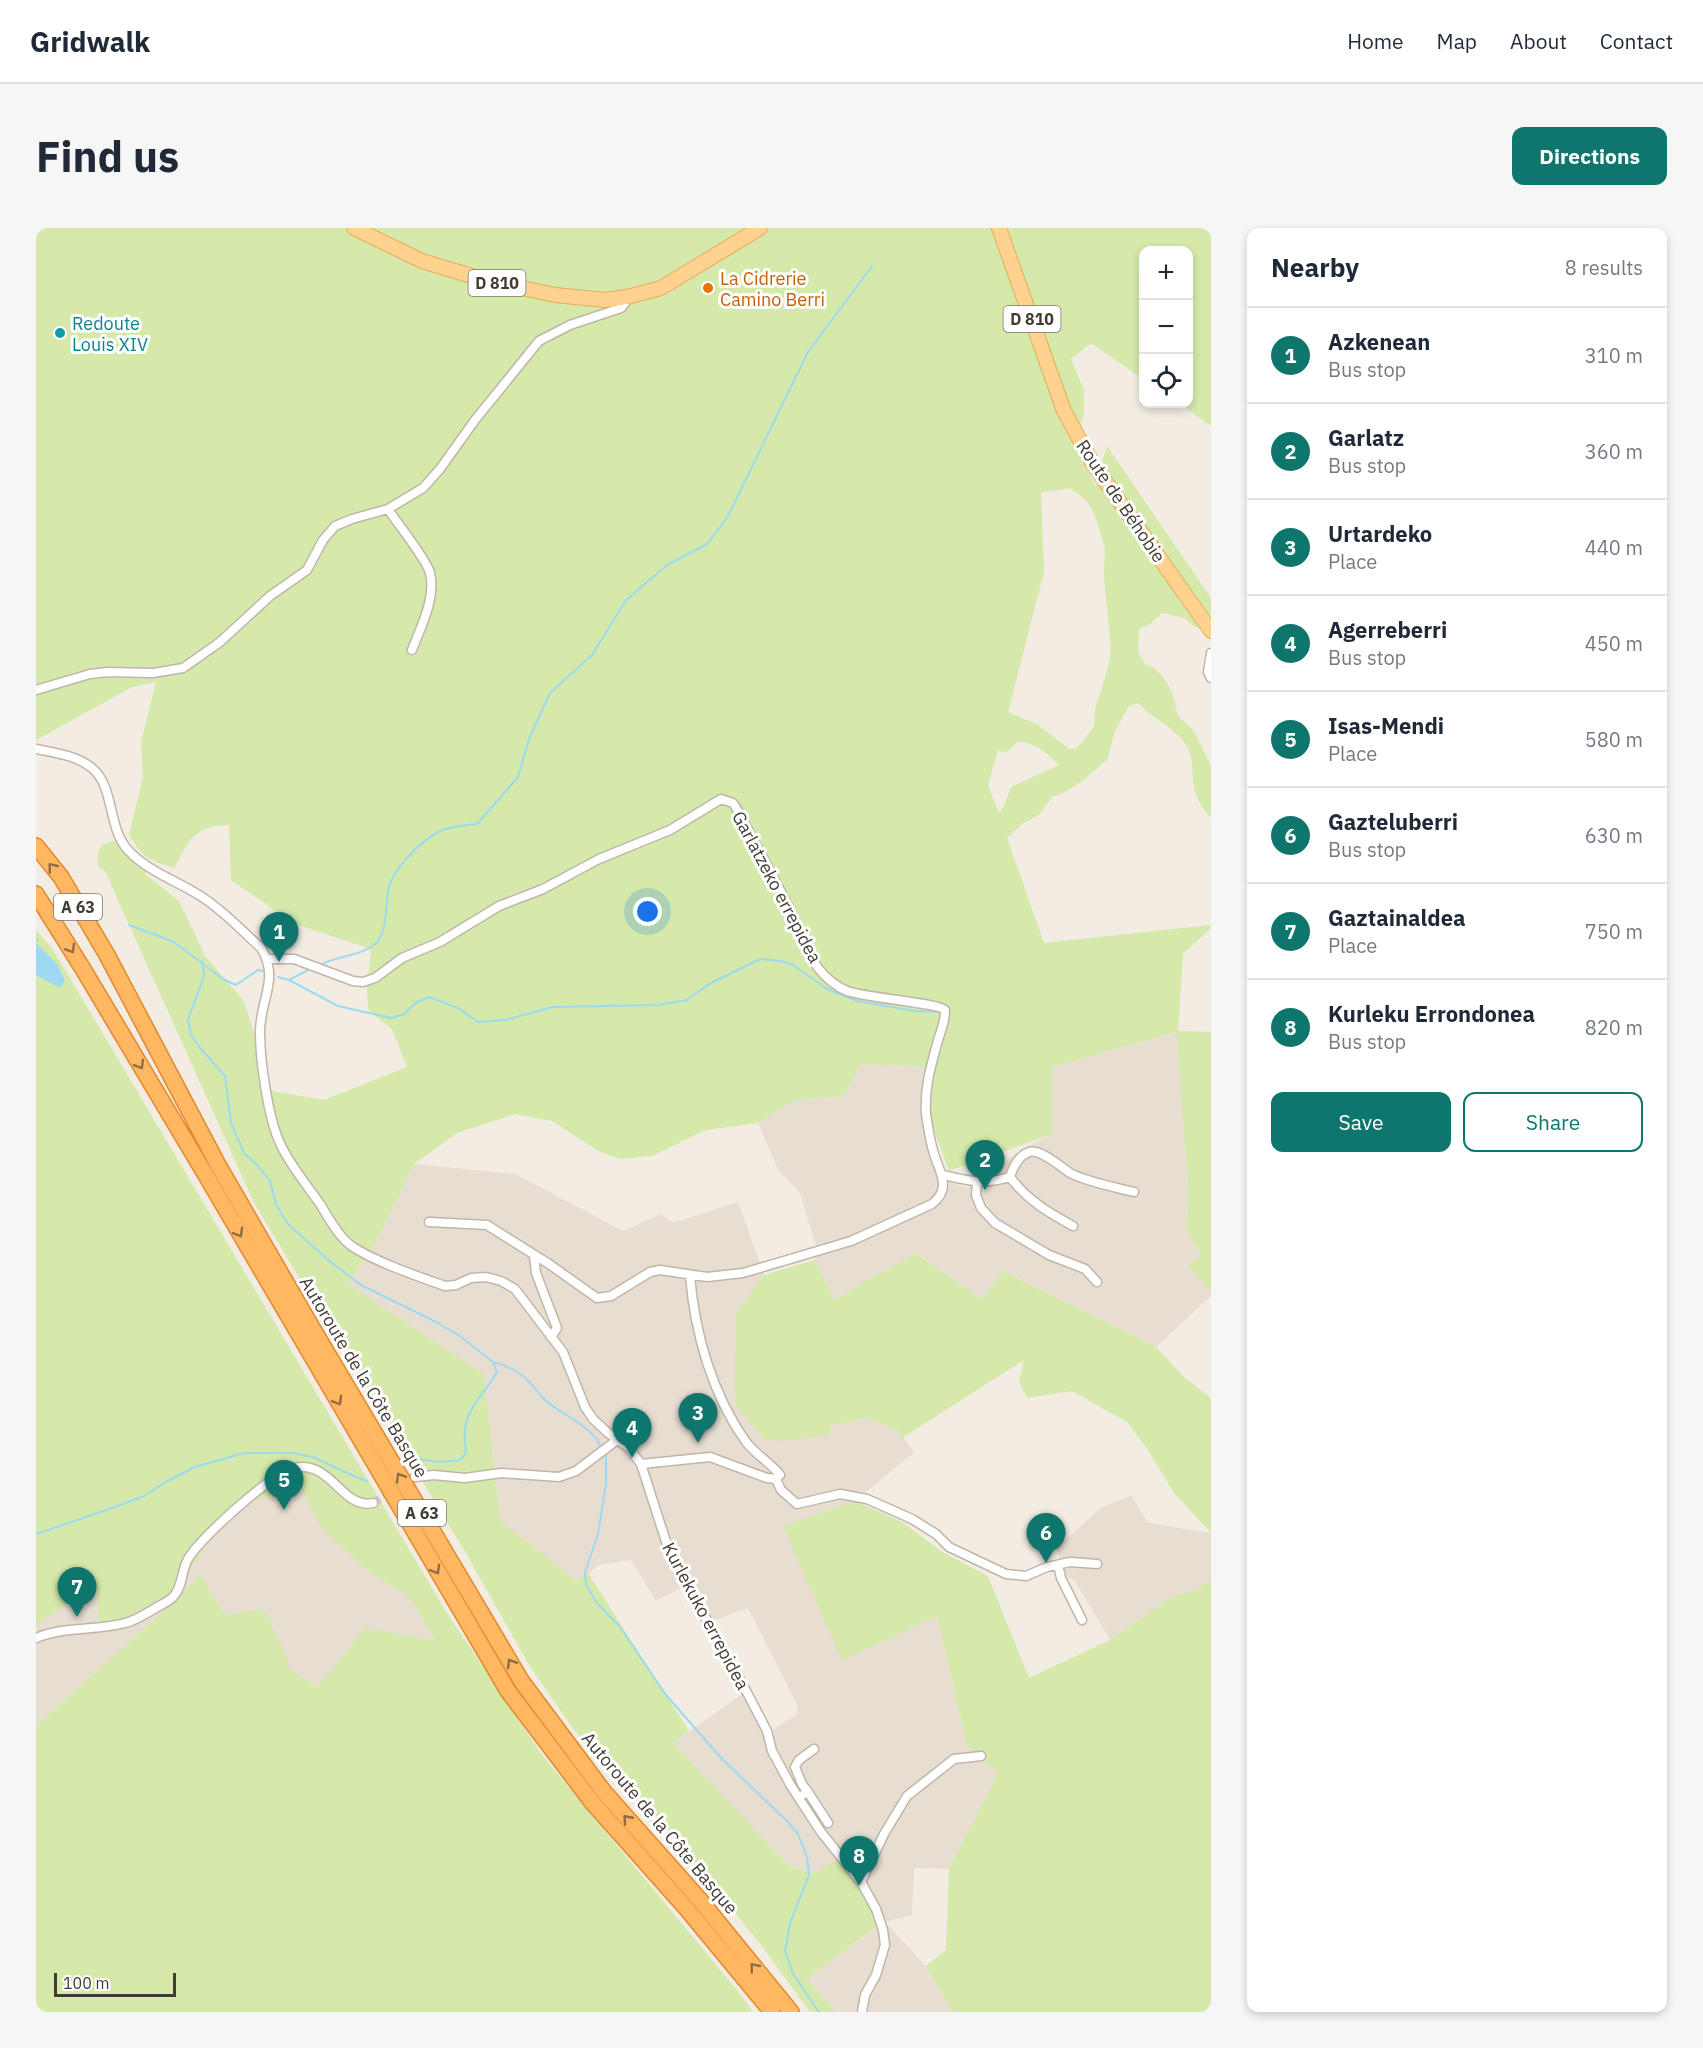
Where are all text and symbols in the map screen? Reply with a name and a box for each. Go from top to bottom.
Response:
text: Gridwalk [30,23,150,60]
text: Home [1347,27,1404,55]
text: Map [1437,27,1477,55]
text: About [1510,27,1567,55]
text: Contact [1600,27,1673,55]
button: Directions [1512,127,1667,185]
text: Find us [36,129,179,184]
map controls [1139,246,1193,408]
button: + [1139,246,1193,300]
text: Nearby [1271,250,1359,284]
text: 8 results [1565,254,1643,281]
place label: La Cidrerie Camino Berri [720,267,825,311]
road number: D 810 [468,270,526,296]
marker: La Cidrerie Camino Berri [701,281,715,295]
button: − [1139,300,1193,354]
road number: D 810 [1004,306,1060,332]
place label: Redoute Louis XIV [72,312,148,356]
marker: Redoute Louis XIV [53,326,67,340]
text: Azkenean [1328,327,1430,356]
text: 1 [1285,342,1297,369]
text: 310 m [1585,342,1643,369]
button: locate [1139,354,1193,408]
text: Bus stop [1328,356,1406,383]
text: Garlatz [1328,423,1404,452]
street label: Route de Béhobie [1071,435,1171,567]
text: 2 [1285,438,1297,465]
text: 360 m [1585,438,1643,465]
text: Bus stop [1328,452,1406,479]
text: Urtardeko [1328,519,1432,548]
text: 3 [1285,534,1297,561]
text: 440 m [1585,534,1643,561]
text: Place [1328,548,1377,575]
text: Agerreberri [1328,615,1447,644]
text: 4 [1285,630,1297,657]
text: 450 m [1585,630,1643,657]
text: Bus stop [1328,644,1406,671]
text: Isas-Mendi [1328,711,1444,740]
text: 5 [1285,726,1297,753]
text: 580 m [1585,726,1643,753]
text: Place [1328,740,1377,767]
street label: Garlatzeko errepidea [727,807,827,967]
text: Gazteluberri [1328,807,1458,836]
text: 6 [1285,822,1297,849]
text: 630 m [1585,822,1643,849]
text: Bus stop [1328,836,1406,863]
one-way arrow [49,863,60,874]
road number: A 63 [54,894,102,920]
your location [633,897,662,926]
text: Gaztainaldea [1328,903,1466,932]
pin: 1 [260,912,298,962]
text: 7 [1285,918,1297,945]
text: 750 m [1585,918,1643,945]
text: Place [1328,932,1377,959]
one-way arrow [64,943,76,953]
text: Kurleku Errondonea [1328,999,1535,1028]
text: 8 [1285,1014,1297,1041]
text: 820 m [1585,1014,1643,1041]
text: Bus stop [1328,1028,1406,1055]
one-way arrow [133,1059,145,1069]
button: Save [1271,1092,1451,1152]
button: Share [1463,1092,1643,1152]
pin: 2 [966,1140,1004,1190]
one-way arrow [232,1227,244,1237]
street label: Autoroute de la Côte Basque [295,1272,433,1482]
pin: 3 [678,1394,718,1443]
one-way arrow [330,1395,342,1405]
pin: 4 [612,1408,652,1458]
pin: 5 [264,1460,304,1510]
one-way arrow [396,1473,408,1483]
road number: A 63 [398,1500,446,1526]
pin: 6 [1026,1514,1066,1563]
street label: Kurlekuko errepidea [657,1538,755,1694]
one-way arrow [429,1564,441,1574]
pin: 7 [58,1568,96,1617]
one-way arrow [506,1659,518,1669]
street label: Autoroute de la Côte Basque [577,1727,743,1919]
one-way arrow [623,1815,634,1825]
pin: 8 [840,1836,878,1886]
one-way arrow [751,1963,762,1974]
scale bar [54,1970,176,1998]
text: 100 m [63,1973,110,1993]

